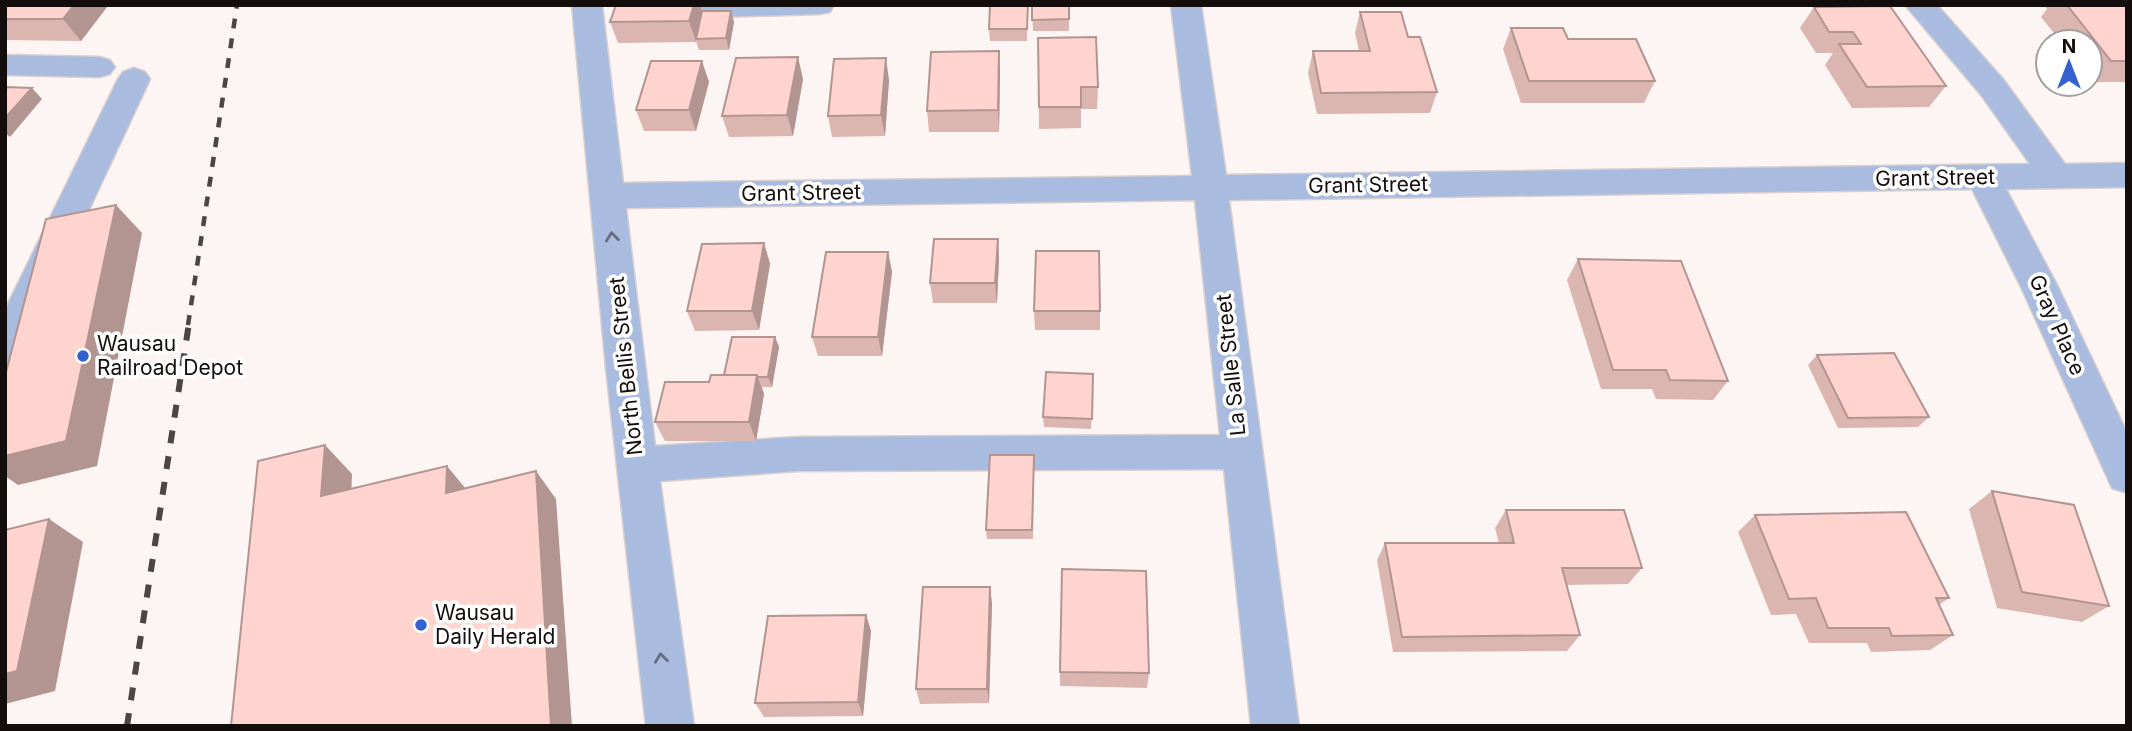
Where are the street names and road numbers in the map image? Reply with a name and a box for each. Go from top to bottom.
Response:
street label: Grant Street [1875,164,1995,191]
street label: Grant Street [1308,171,1428,198]
street label: Grant Street [741,179,861,206]
street label: Gray Place [2024,271,2091,379]
street label: North Bellis Street [604,275,647,457]
street label: La Salle Street [1211,293,1250,437]

